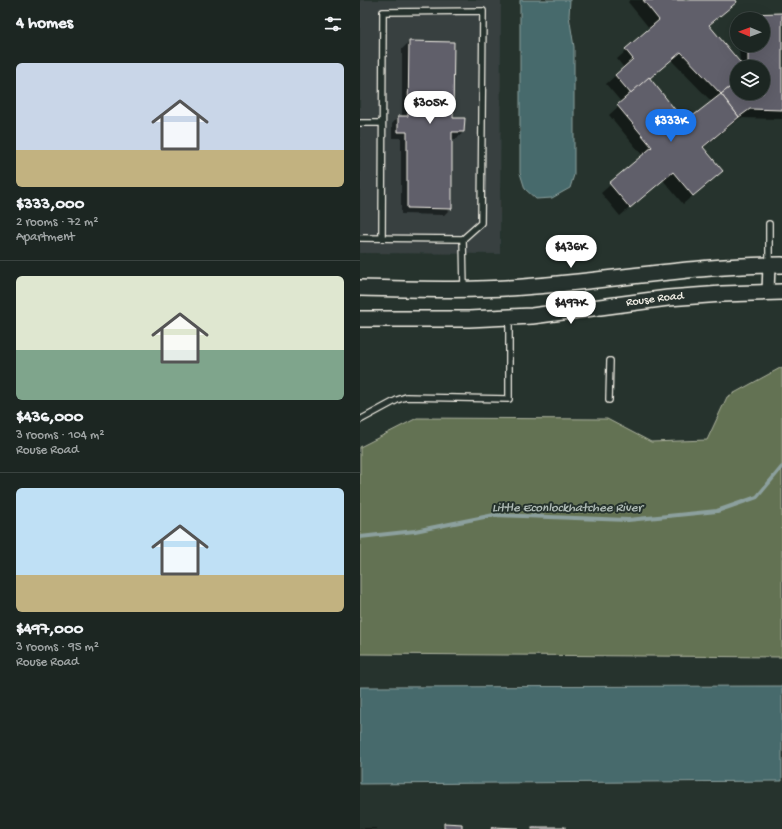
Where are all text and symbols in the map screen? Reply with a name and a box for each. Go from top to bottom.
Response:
north arrow [730,12,770,52]
map controls [730,12,770,100]
icon: filters [322,13,344,35]
text: 4 homes [16,14,73,34]
button: layers [730,60,770,100]
icon: home [144,89,216,161]
pin: $305K [402,91,458,125]
text: $305K [413,96,447,111]
pin: $333K [643,109,699,143]
text: $333K [654,114,688,129]
text: $333,000 [16,195,84,215]
text: 2 rooms · 72 m² [16,215,98,230]
text: Apartment [16,230,75,245]
pin: $436K [543,235,599,269]
text: $436K [555,240,587,255]
street label: Rouse Road [625,290,685,310]
pin: $497K [543,291,599,325]
text: $497K [555,296,587,311]
icon: home [144,302,216,374]
text: $436,000 [16,408,83,428]
text: 3 rooms · 104 m² [16,428,104,443]
text: Rouse Road [16,443,79,458]
water label: Little Econlockhatchee River [492,501,644,516]
icon: home [144,514,216,586]
text: $497,000 [16,620,83,640]
text: 3 rooms · 95 m² [16,640,99,655]
text: Rouse Road [16,655,79,670]

